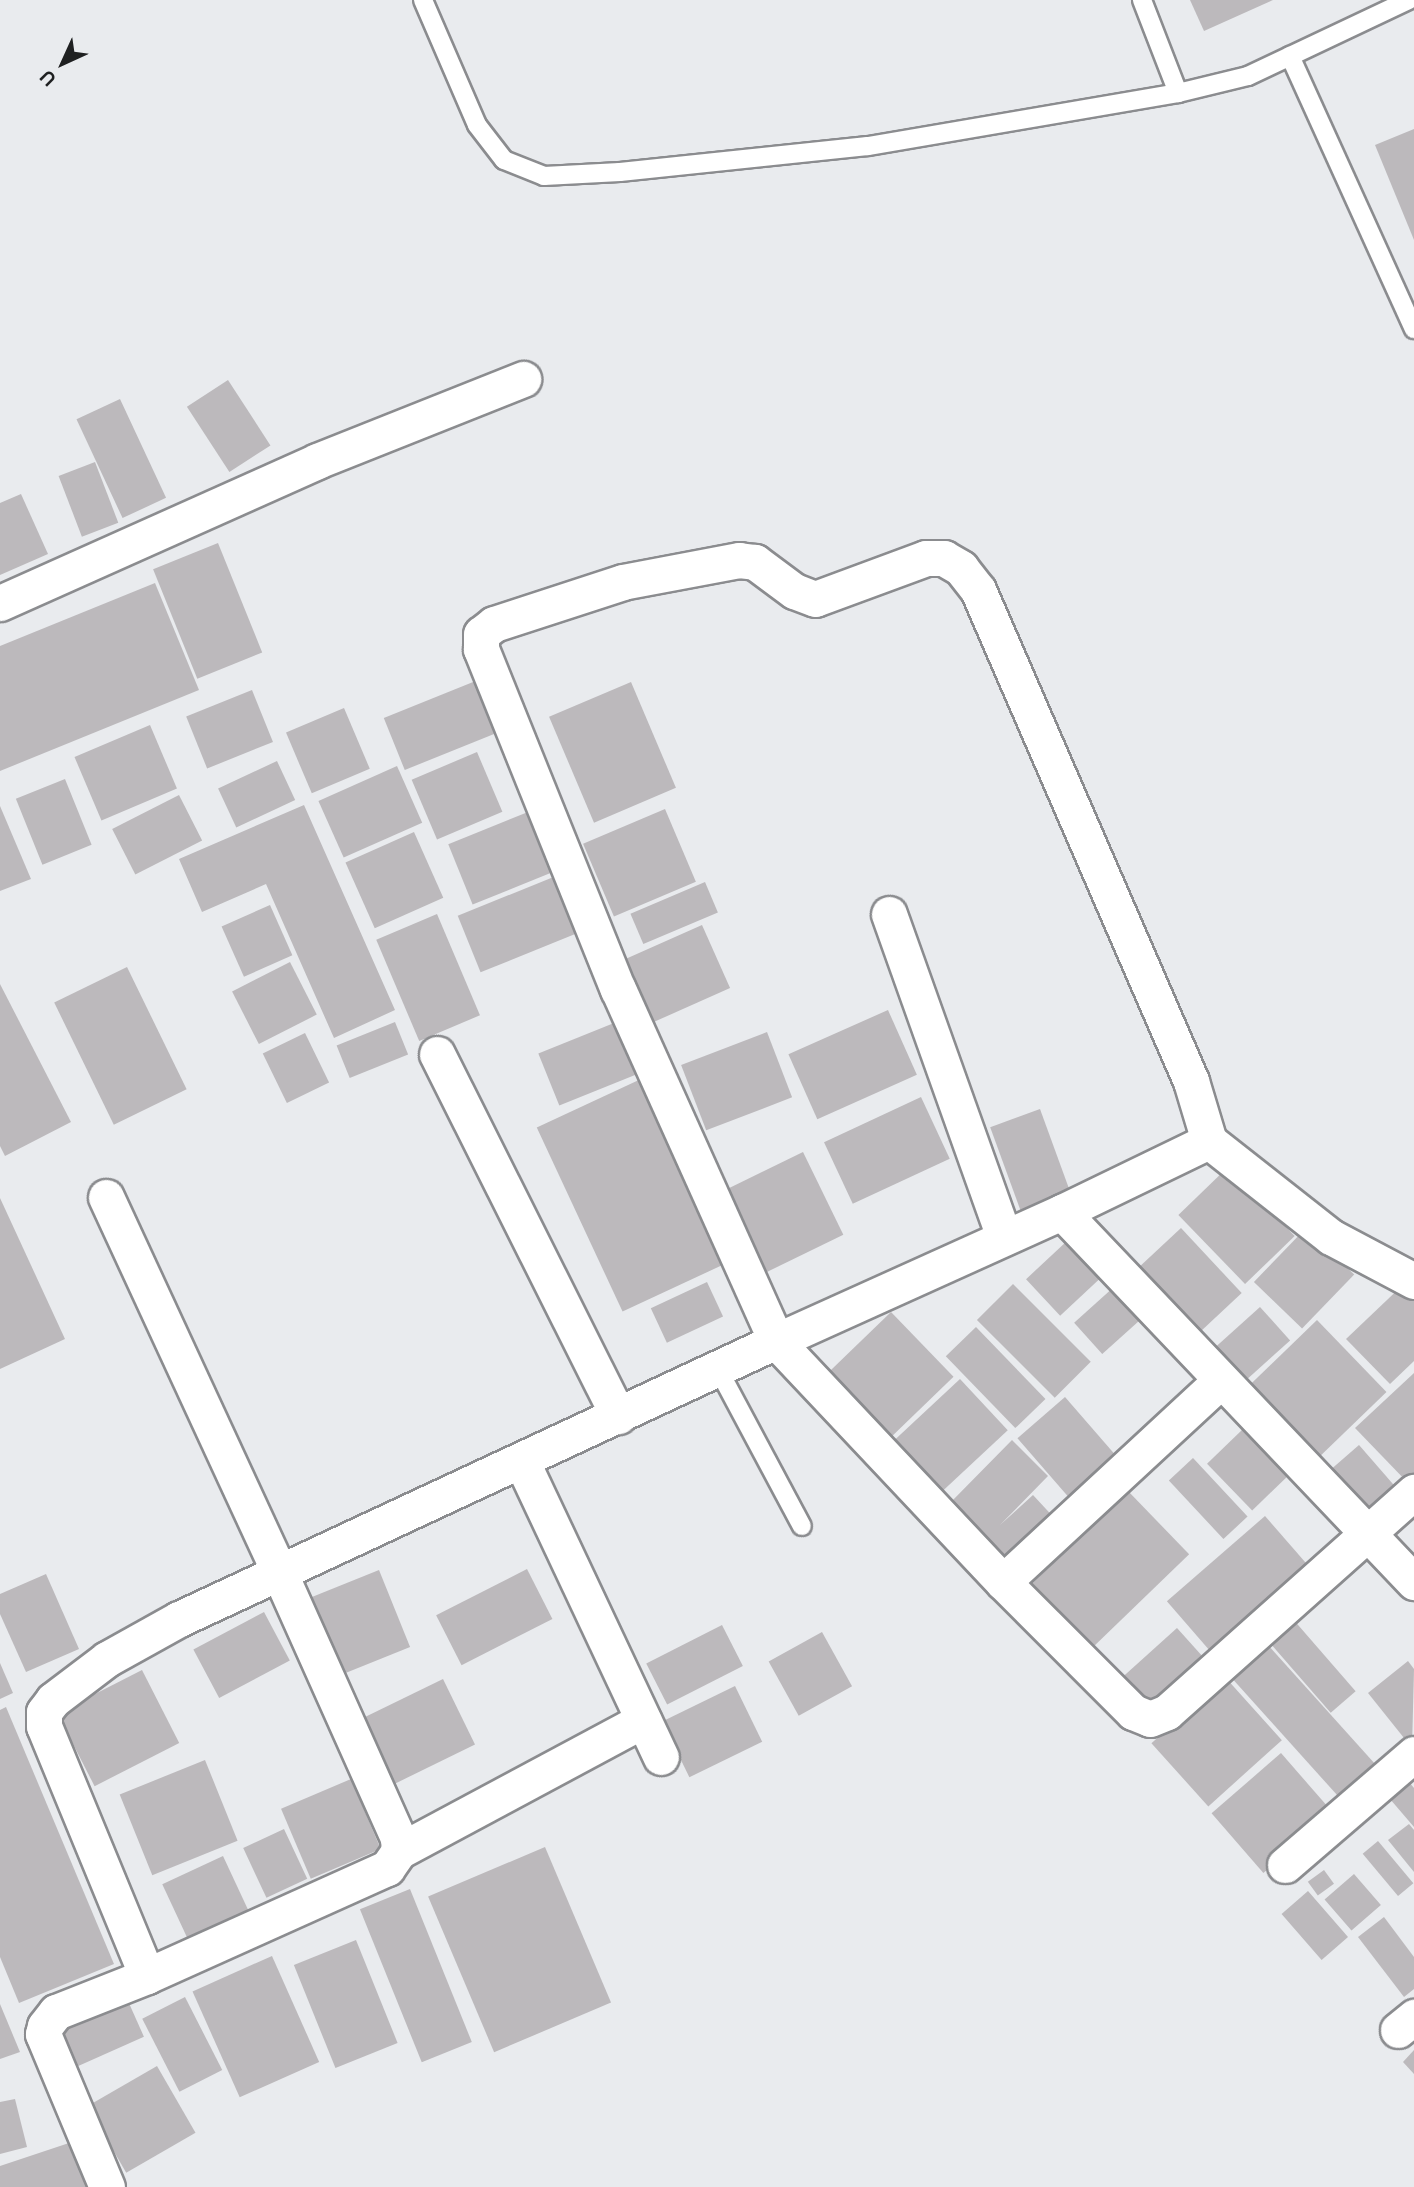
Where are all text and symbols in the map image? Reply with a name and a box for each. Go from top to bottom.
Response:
north arrow [28,28,98,98]
text: U [35,65,61,91]

